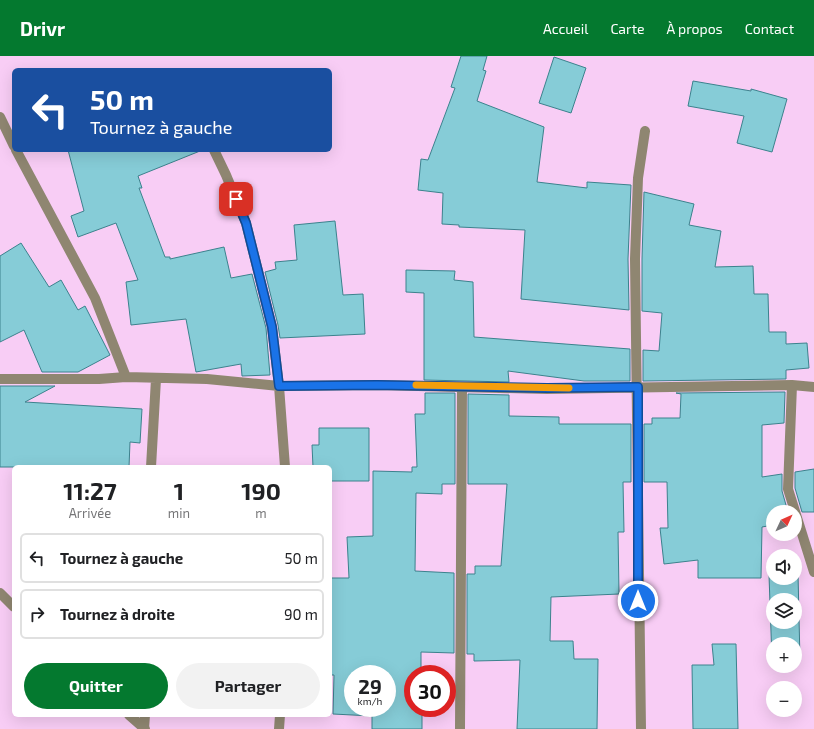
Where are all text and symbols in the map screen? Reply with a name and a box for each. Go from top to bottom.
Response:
text: Drivr [20,17,65,40]
text: Accueil [543,20,588,37]
text: Carte [610,20,645,37]
text: À propos [667,20,723,37]
text: Contact [745,20,794,37]
text: 50 m [90,82,154,116]
icon: left [24,84,76,136]
text: Tournez à gauche [90,116,232,138]
pin [219,182,253,216]
icon: arrive [225,188,247,210]
text: 11:27 [63,476,117,505]
text: 1 [174,476,184,505]
text: 190 [241,476,281,505]
text: Arrivée [69,505,111,521]
text: min [168,505,190,521]
text: m [255,505,267,521]
north arrow [766,505,802,541]
map controls [766,505,802,717]
icon: left [26,547,48,569]
text: Tournez à gauche [60,549,183,567]
text: 50 m [284,549,318,567]
button: sound [766,549,802,585]
position arrow [617,580,659,622]
button: layers [766,593,802,629]
icon: right [26,603,48,625]
text: Tournez à droite [60,605,175,623]
text: 90 m [284,605,318,623]
button: + [766,637,802,673]
button: Quitter [24,663,168,709]
button: Partager [176,663,320,709]
speed limit sign: 30 [404,665,456,717]
text: 29 [358,674,382,698]
button: − [766,681,802,717]
text: km/h [358,695,382,707]

